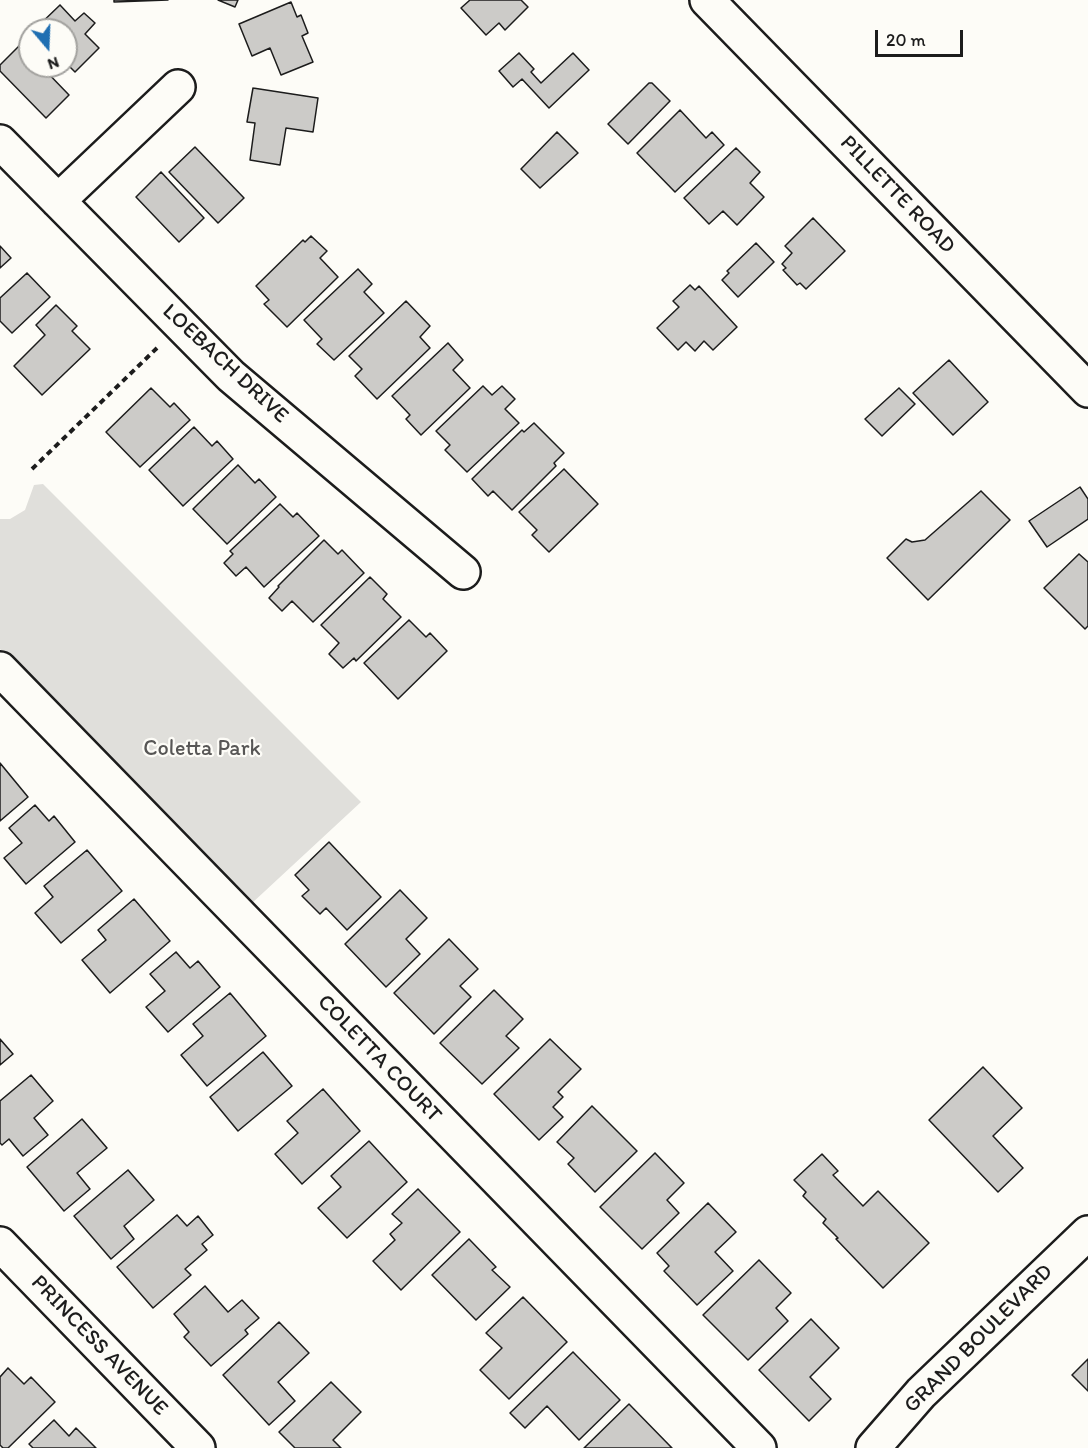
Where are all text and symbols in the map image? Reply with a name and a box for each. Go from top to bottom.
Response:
north arrow [18,18,78,78]
scale bar [878,18,966,56]
text: 20 m [886,29,926,51]
text: N [45,53,62,74]
street label: PILLETTE ROAD [834,130,960,260]
street label: LOEBACH DRIVE [156,299,294,429]
park label: Coletta Park [143,736,261,762]
street label: COLETTA COURT [311,989,447,1129]
street label: GRAND BOULEVARD [899,1259,1059,1419]
street label: PRINCESS AVENUE [25,1270,173,1422]

